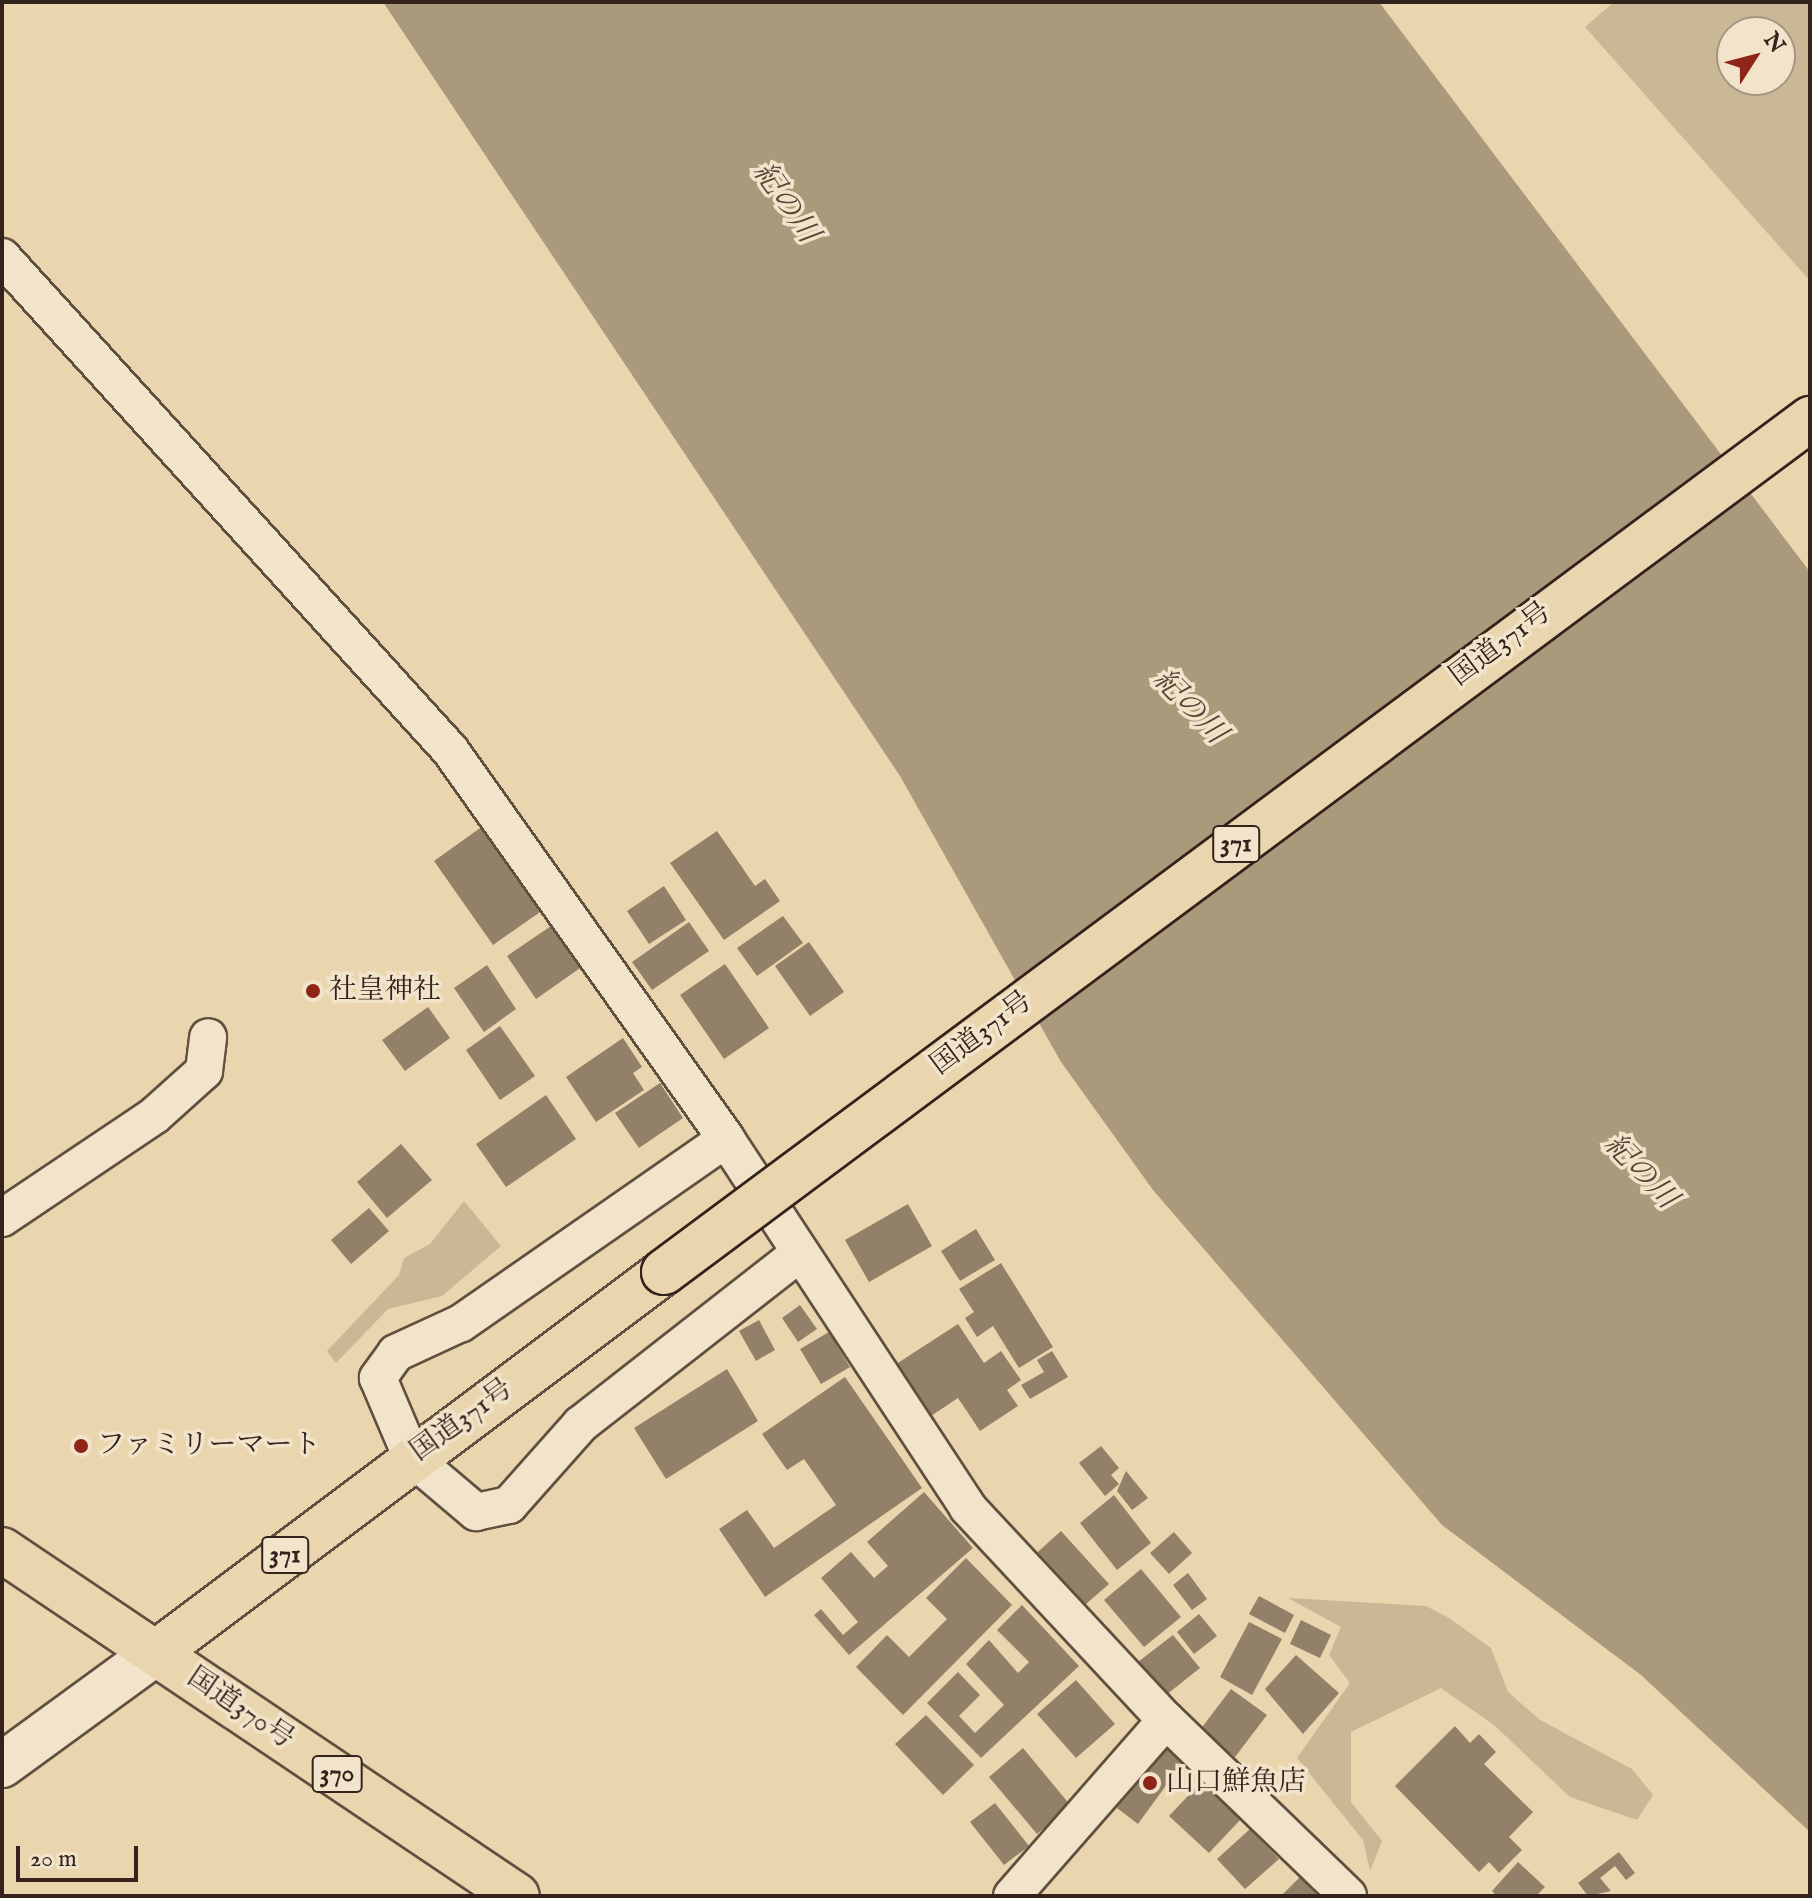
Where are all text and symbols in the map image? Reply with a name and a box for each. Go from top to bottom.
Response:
north arrow [1716,16,1796,96]
text: N [1757,27,1791,59]
water label: 紀の川 [744,156,826,250]
street label: 国道371号 [1444,596,1558,694]
water label: 紀の川 [1145,662,1233,752]
road number: 371 [1212,822,1260,866]
place label: 社皇神社 [329,974,441,1008]
marker: 社皇神社 [304,982,322,1000]
street label: 国道371号 [925,985,1039,1083]
water label: 紀の川 [1596,1127,1684,1217]
street label: 国道371号 [404,1373,520,1469]
place label: ファミリーマート [97,1429,321,1463]
marker: ファミリーマート [72,1437,90,1455]
road number: 371 [261,1533,309,1577]
street label: 国道370号 [180,1661,300,1757]
road number: 370 [311,1752,363,1796]
place label: 山口鮮魚店 [1166,1766,1306,1800]
marker: 山口鮮魚店 [1141,1774,1159,1792]
scale bar [20,1830,142,1880]
text: 20 m [30,1844,77,1875]

